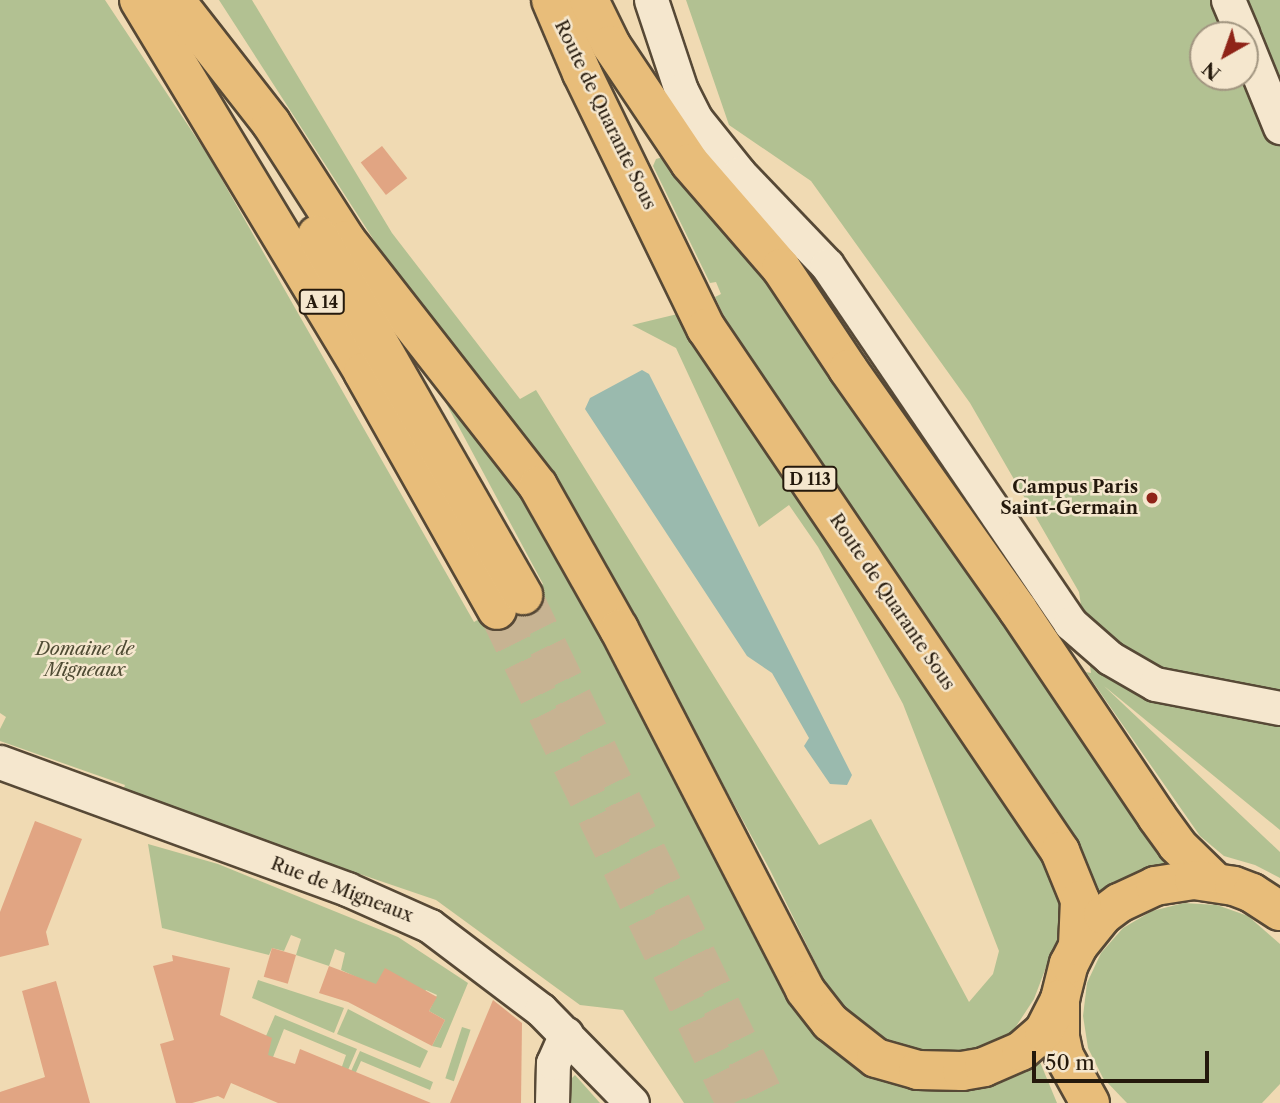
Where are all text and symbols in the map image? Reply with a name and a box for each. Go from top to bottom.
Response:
street label: Route de Quarante Sous [550,17,660,213]
north arrow [1189,21,1259,91]
text: N [1198,57,1225,85]
road number: A 14 [298,290,346,314]
road number: D 113 [782,466,838,492]
place label: Campus Paris Saint-Germain [1000,477,1138,520]
marker: Campus Paris Saint-Germain [1144,490,1160,506]
street label: Route de Quarante Sous [825,510,959,694]
park label: Domaine de Migneaux [36,639,134,682]
street label: Rue de Migneaux [268,853,416,927]
scale bar [1035,1036,1212,1080]
text: 50 m [1045,1050,1095,1075]

